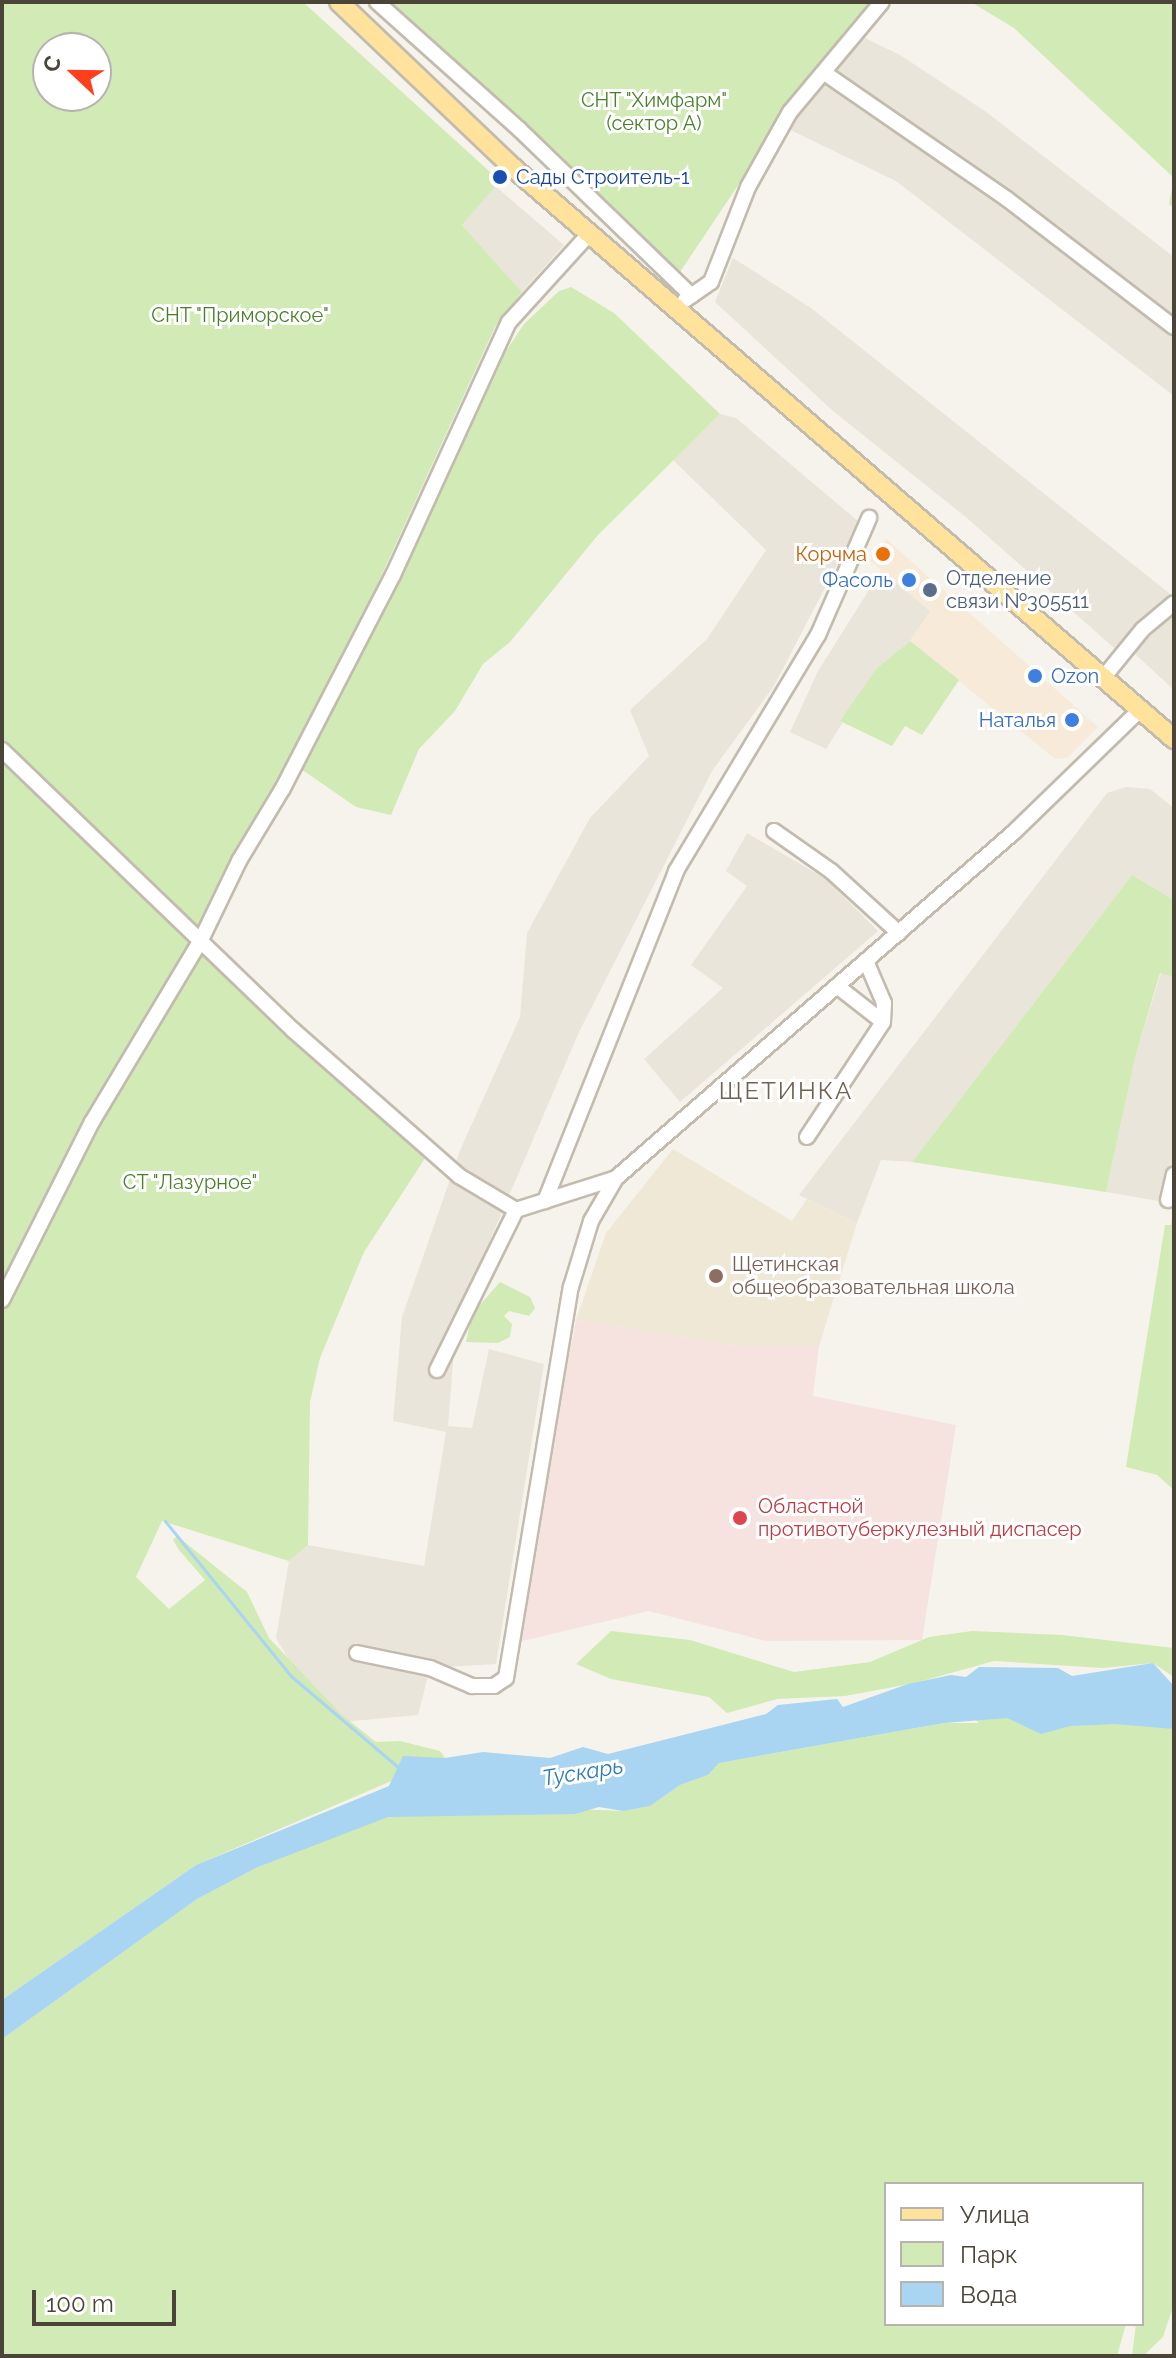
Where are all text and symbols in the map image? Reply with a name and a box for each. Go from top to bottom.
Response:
north arrow [32,32,112,112]
text: С [37,52,66,76]
park label: СНТ "Химфарм" (сектор А) [580,89,728,136]
place label: Сады Строитель-1 [516,165,690,189]
marker: Сады Строитель-1 [491,168,509,186]
park label: СНТ "Приморское" [151,303,329,327]
place label: Корчма [795,542,867,566]
marker: Корчма [874,545,892,563]
place label: Отделение связи №305511 [946,566,1089,613]
place label: Фасоль [822,568,893,592]
marker: Фасоль [900,571,918,589]
marker: Отделение связи №305511 [921,581,939,599]
place label: Ozon [1051,664,1099,688]
marker: Ozon [1026,667,1044,685]
place label: Наталья [979,708,1056,732]
marker: Наталья [1063,711,1081,729]
district label: ЩЕТИНКА [719,1077,853,1105]
park label: СТ "Лазурное" [122,1170,258,1194]
place label: Щетинская общеобразовательная школа [732,1252,1015,1299]
marker: Щетинская общеобразовательная школа [707,1267,725,1285]
place label: Областной противотуберкулезный диспасер [758,1494,1082,1541]
marker: Областной противотуберкулезный диспасер [729,1507,751,1529]
water label: Тускарь [541,1753,625,1791]
legend [884,2182,1144,2326]
text: Улица [960,2200,1030,2229]
text: Парк [960,2240,1018,2269]
scale bar [36,2274,180,2324]
text: Вода [960,2280,1017,2309]
text: 100 m [46,2289,114,2318]

